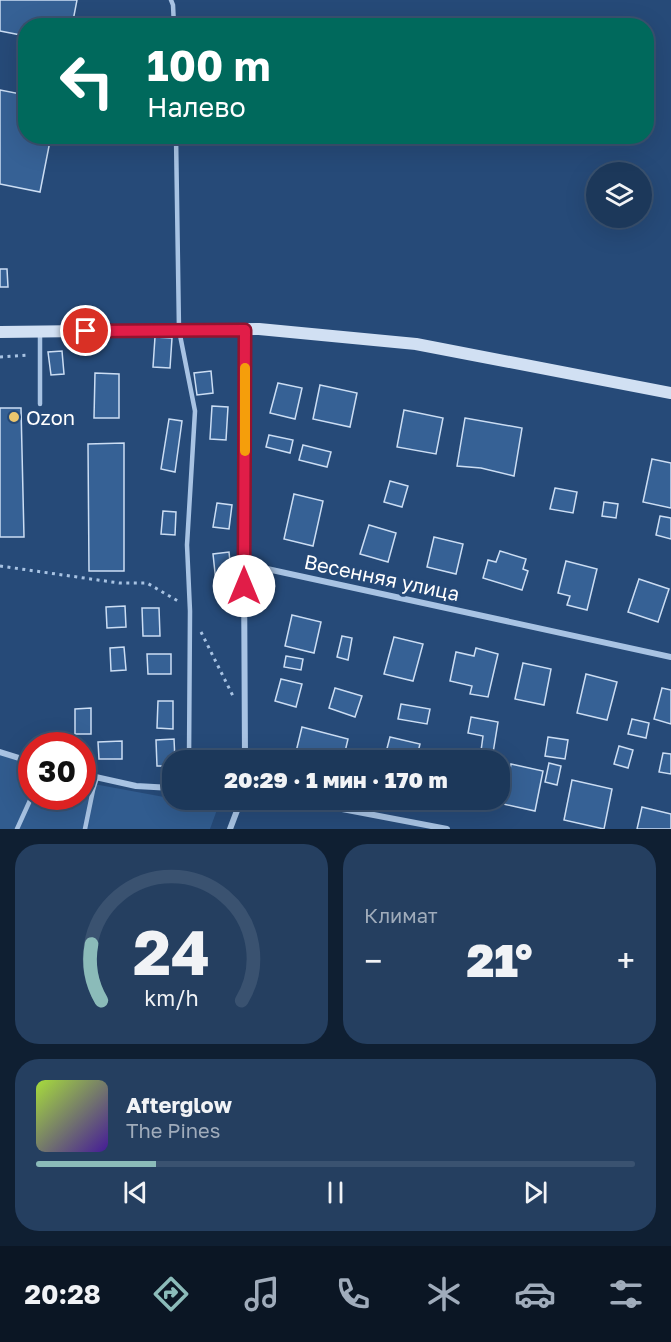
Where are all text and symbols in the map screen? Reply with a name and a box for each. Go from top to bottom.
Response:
text: 100 m [147,40,270,90]
icon: left [48,42,126,120]
text: Налево [147,91,246,123]
map controls [586,162,652,228]
button: layers [586,162,652,228]
pin [60,305,111,356]
icon: arrive [69,314,102,347]
place label: Ozon [26,405,75,429]
marker: Ozon [7,410,21,424]
street label: Весенняя улица [302,549,462,605]
position arrow [212,554,276,618]
speed limit sign: 30 [18,732,96,810]
text: 20:29 · 1 мин · 170 m [224,766,448,793]
text: Климат [364,903,438,927]
text: 24 [133,914,210,989]
text: 21° [466,933,533,987]
text: − [364,941,382,980]
text: + [617,941,635,980]
text: km/h [144,985,199,1011]
text: Afterglow [126,1091,232,1118]
text: The Pines [126,1118,220,1142]
icon: previous [119,1176,152,1209]
icon: pause [319,1176,352,1209]
icon: next [519,1176,552,1209]
icon: directions [150,1273,192,1315]
icon: music [241,1273,283,1315]
icon: phone [332,1273,374,1315]
icon: climate [423,1273,465,1315]
icon: car [514,1273,556,1315]
icon: filters [605,1273,647,1315]
text: 20:28 [24,1278,101,1310]

